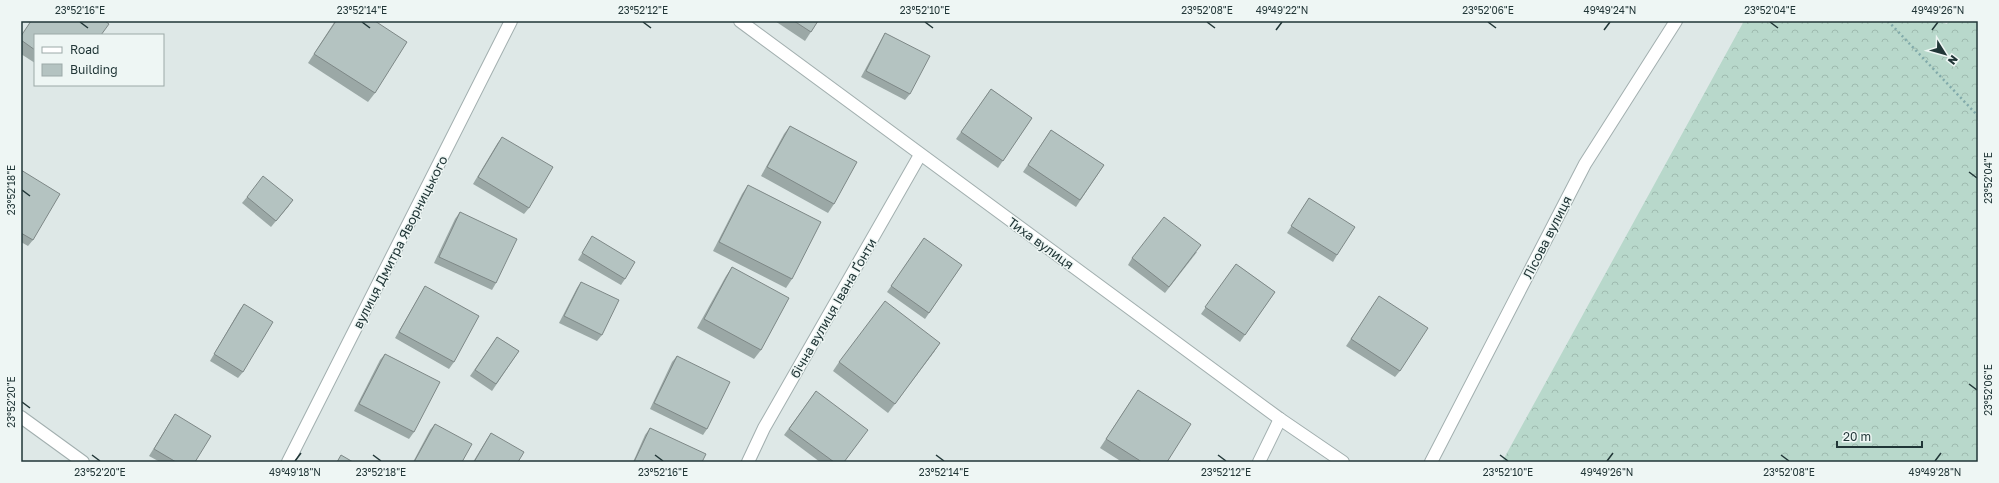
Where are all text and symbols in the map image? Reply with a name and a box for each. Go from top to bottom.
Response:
text: 23°52'16"E [55,4,105,16]
text: 23°52'14"E [337,4,387,16]
text: 23°52'12"E [618,4,668,16]
text: 23°52'10"E [900,4,950,16]
text: 23°52'08"E [1181,4,1233,16]
text: 49°49'22"N [1256,4,1308,16]
text: 23°52'06"E [1462,4,1514,16]
text: 49°49'24"N [1584,4,1636,16]
text: 23°52'04"E [1744,4,1796,16]
text: 49°49'26"N [1912,4,1964,16]
legend [34,34,164,86]
north arrow [1925,34,1965,74]
text: Road [70,42,99,57]
text: N [1946,53,1961,68]
text: Building [70,62,118,77]
text: 23°52'04"E [1982,152,1994,204]
street label: вулиця Дмитра Яворницького [349,153,451,331]
text: 23°52'18"E [5,165,17,215]
street label: Лісова вулиця [1519,193,1575,281]
street label: Тиха вулиця [1005,214,1077,272]
street label: бічна вулиця Івана Ґонти [786,235,880,381]
text: 23°52'06"E [1982,364,1994,416]
text: 23°52'20"E [5,376,17,428]
scale bar [1837,423,1922,449]
text: 20 m [1843,429,1871,444]
text: 23°52'20"E [74,466,126,478]
text: 49°49'18"N [269,466,321,478]
text: 23°52'18"E [356,466,406,478]
text: 23°52'16"E [638,466,688,478]
text: 23°52'14"E [919,466,969,478]
text: 23°52'12"E [1201,466,1251,478]
text: 23°52'10"E [1483,466,1533,478]
text: 49°49'26"N [1581,466,1633,478]
text: 23°52'08"E [1763,466,1815,478]
text: 49°49'28"N [1909,466,1961,478]

